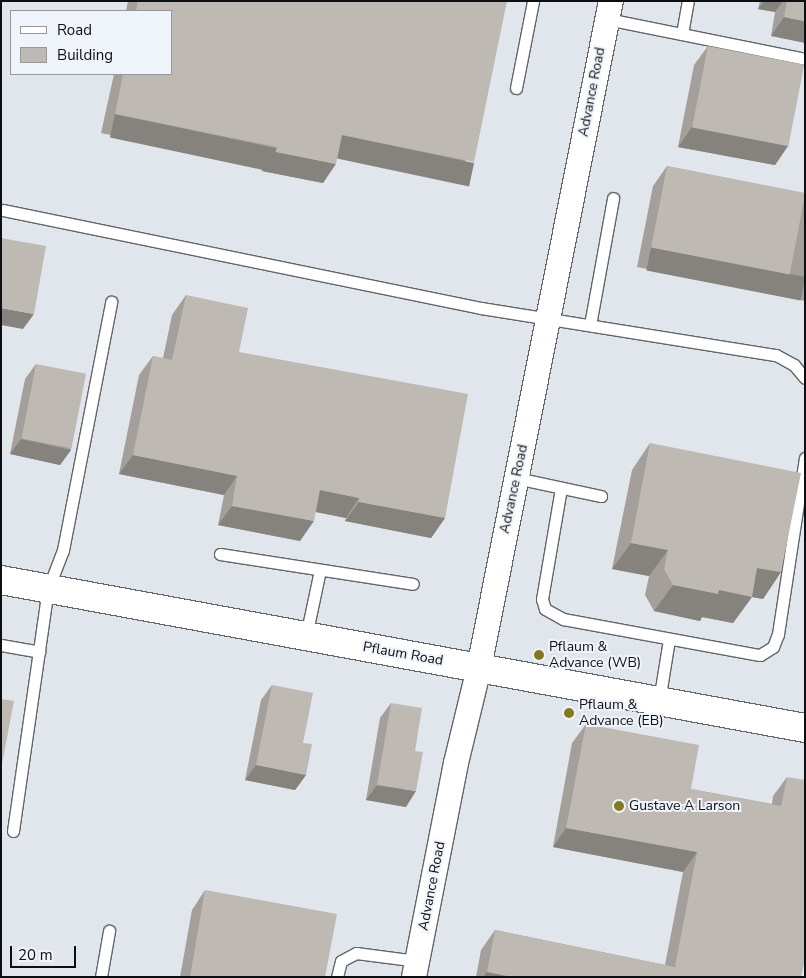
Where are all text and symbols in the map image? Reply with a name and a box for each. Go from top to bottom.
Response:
legend [10,10,172,75]
text: Road [57,20,92,40]
text: Building [57,45,113,65]
street label: Advance Road [575,46,609,138]
street label: Advance Road [496,443,532,535]
street label: Pflaum Road [362,639,444,669]
place label: Pflaum & Advance (WB) [549,639,641,672]
marker: Pflaum & Advance (WB) [533,649,545,661]
place label: Pflaum & Advance (EB) [579,697,664,730]
marker: Pflaum & Advance (EB) [563,707,575,719]
place label: Gustave A Larson [629,798,740,814]
marker: Gustave A Larson [613,800,625,812]
street label: Advance Road [415,840,449,932]
scale bar [12,936,79,968]
text: 20 m [18,945,53,965]

